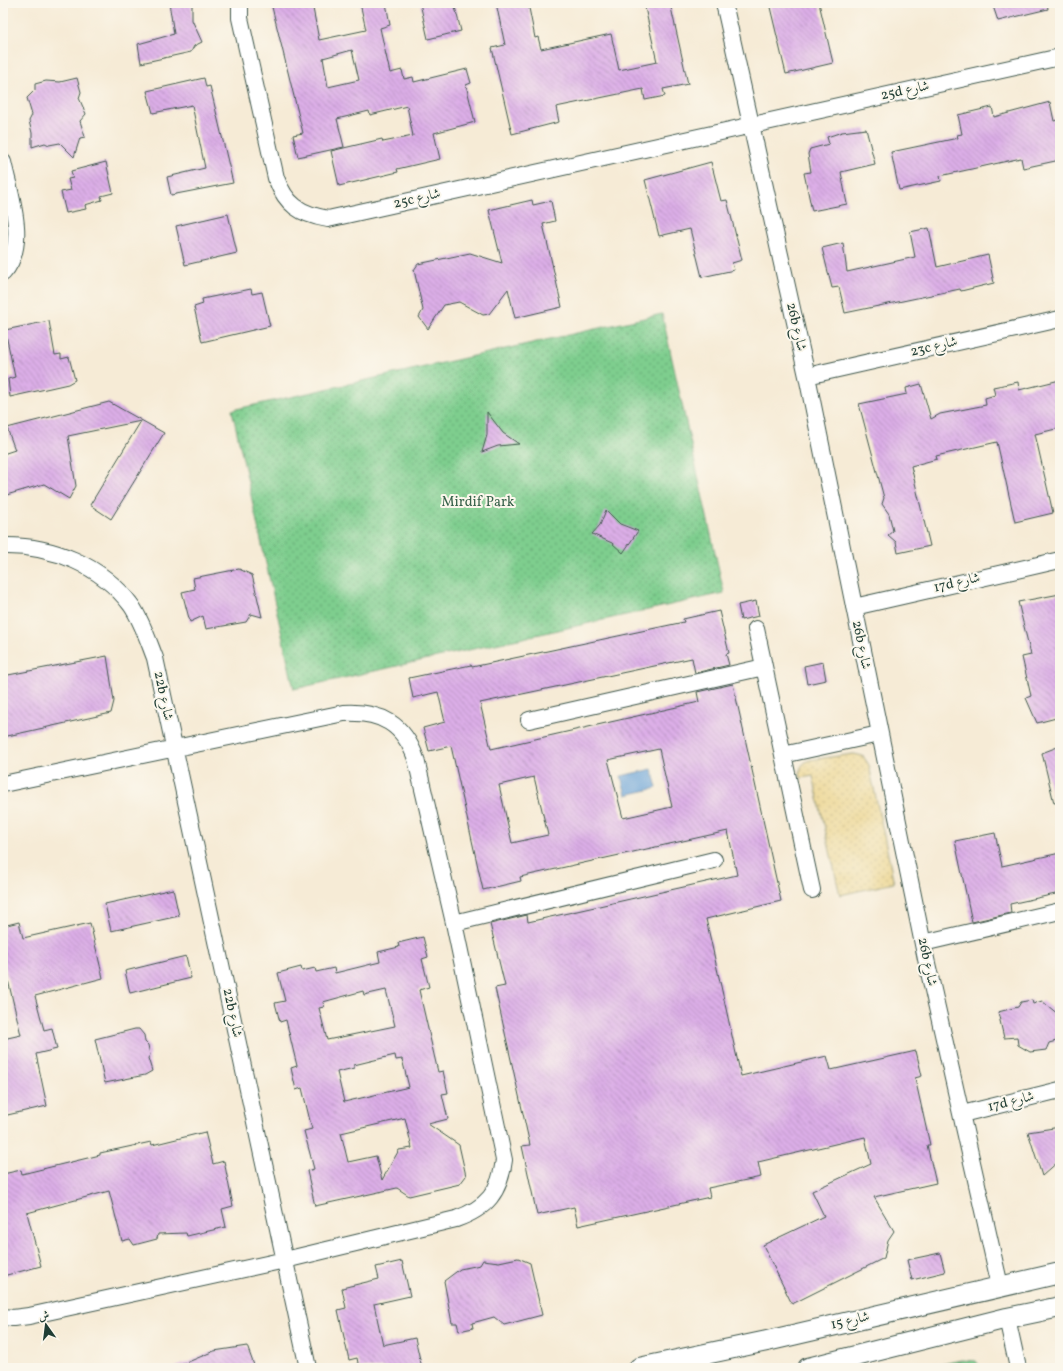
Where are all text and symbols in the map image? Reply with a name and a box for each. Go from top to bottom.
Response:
street label: 25d شارع [879,77,931,106]
street label: 25c شارع [392,184,443,215]
street label: 26b شارع [780,301,811,353]
street label: 23c شارع [909,332,960,363]
park label: Mirdif Park [442,493,515,512]
street label: 17d شارع [932,568,982,599]
street label: 26b شارع [846,619,875,671]
street label: 22b شارع [148,670,177,723]
street label: 26b شارع [912,936,941,988]
street label: 22b شارع [217,987,246,1040]
street label: 17d شارع [986,1087,1036,1118]
north arrow [26,1305,66,1345]
street label: شارع 15 [829,1307,872,1336]
text: ش [37,1308,51,1325]

